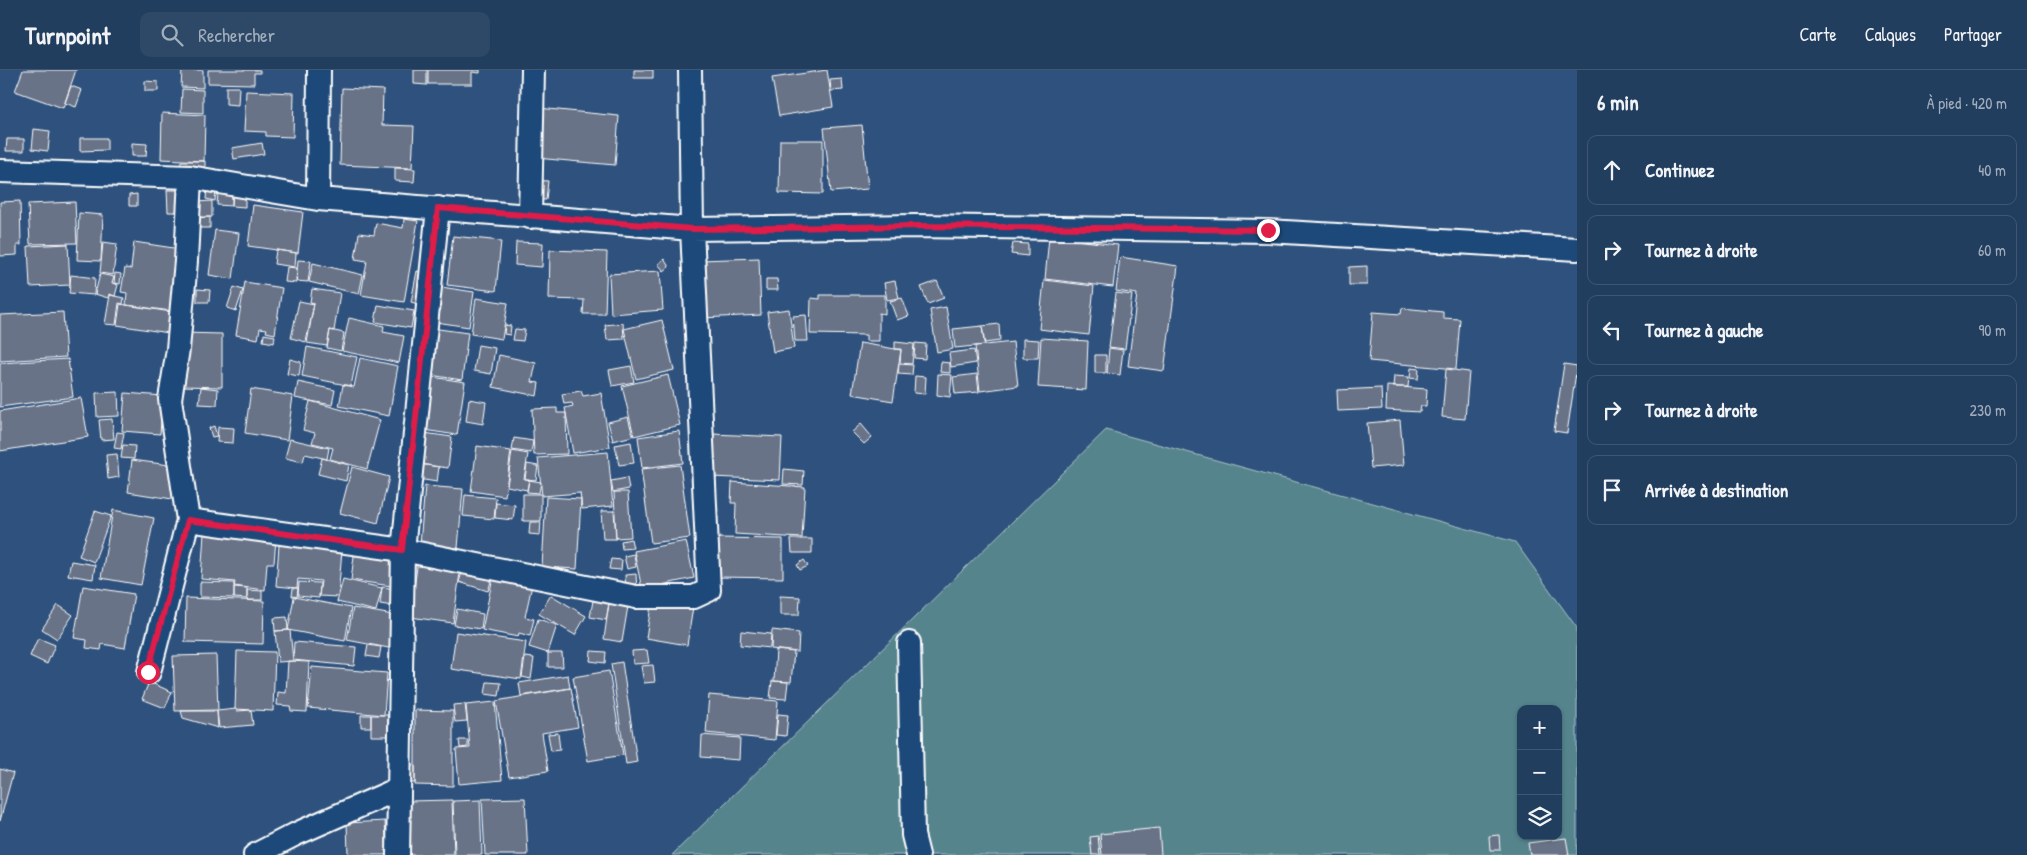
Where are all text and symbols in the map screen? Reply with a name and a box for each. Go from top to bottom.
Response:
search box [140,12,490,57]
text: Turnpoint [25,19,110,51]
icon: search [158,21,186,49]
text: Rechercher [198,22,275,48]
text: Carte [1799,22,1837,47]
text: Calques [1865,22,1916,47]
text: Partager [1944,22,2002,47]
text: 6 min [1597,88,1639,117]
text: À pied · 420 m [1927,92,2007,114]
icon: ahead [1598,156,1626,184]
text: Continuez [1645,157,1714,183]
text: 40 m [1978,159,2006,181]
route end [1257,219,1280,242]
icon: right [1598,236,1626,264]
text: Tournez à droite [1645,237,1758,263]
text: 60 m [1978,239,2006,261]
icon: left [1598,316,1626,344]
text: Tournez à gauche [1645,317,1763,343]
text: 90 m [1978,319,2006,341]
icon: right [1598,396,1626,424]
text: Tournez à droite [1645,397,1758,423]
text: 230 m [1970,399,2006,421]
icon: arrive [1598,476,1626,504]
text: Arrivée à destination [1645,477,1788,503]
route start [137,661,160,684]
map controls [1517,705,1562,840]
button: + [1517,705,1562,750]
button: − [1517,750,1562,795]
button: layers [1517,795,1562,840]

